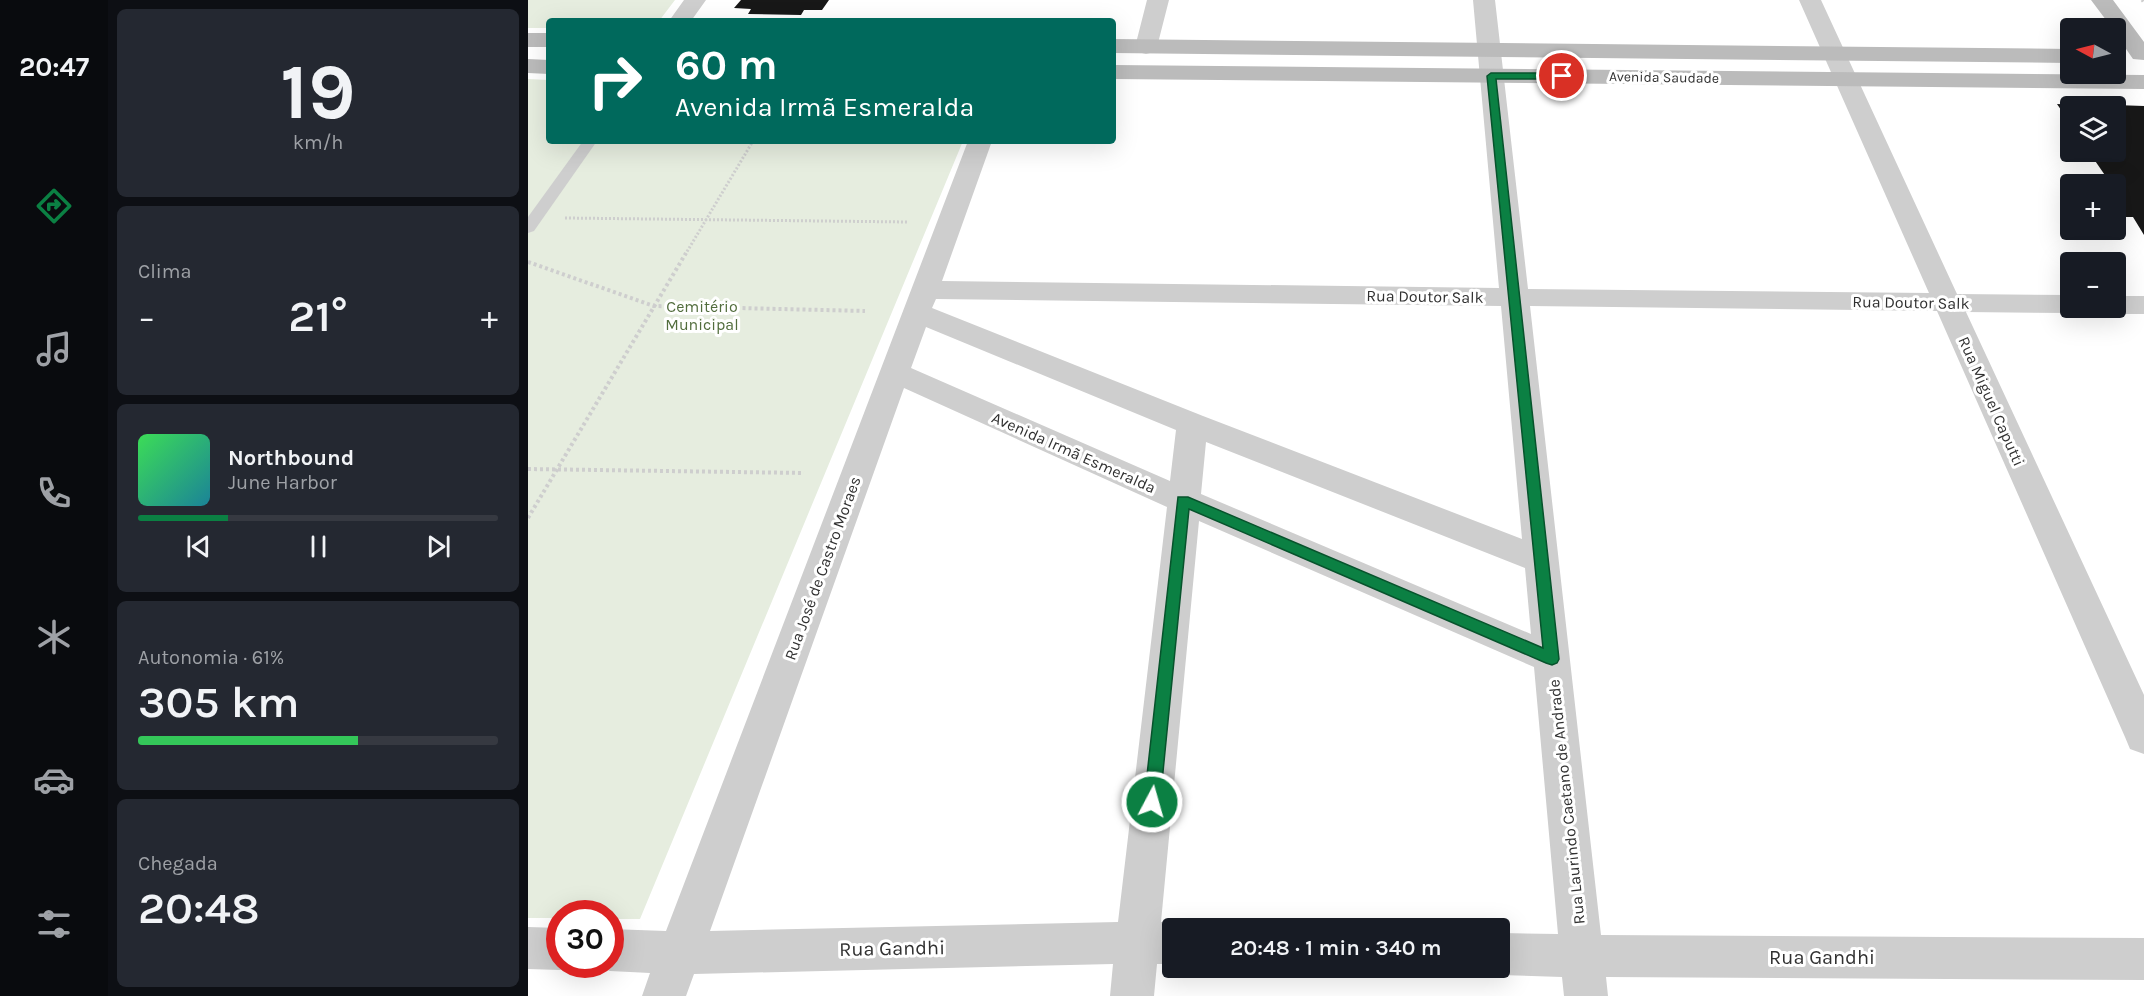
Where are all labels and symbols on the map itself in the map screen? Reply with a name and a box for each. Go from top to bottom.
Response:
north arrow [2060,18,2126,84]
pin [1536,50,1587,101]
street label: Avenida Saudade [1609,68,1719,87]
street label: Rua Doutor Salk [1366,286,1484,307]
street label: Rua Doutor Salk [1852,292,1970,313]
park label: Cemitério Municipal [665,297,739,334]
street label: Rua Miguel Caputti [1954,333,2029,469]
street label: Avenida Irmã Esmeralda [989,408,1159,497]
street label: Rua José de Castro Moraes [780,474,865,663]
street label: Rua Laurindo Caetano de Andrade [1544,678,1589,925]
position arrow [1120,770,1184,834]
speed limit sign: 30 [546,900,624,978]
street label: Rua Gandhi [839,936,945,961]
street label: Rua Gandhi [1769,946,1875,969]

